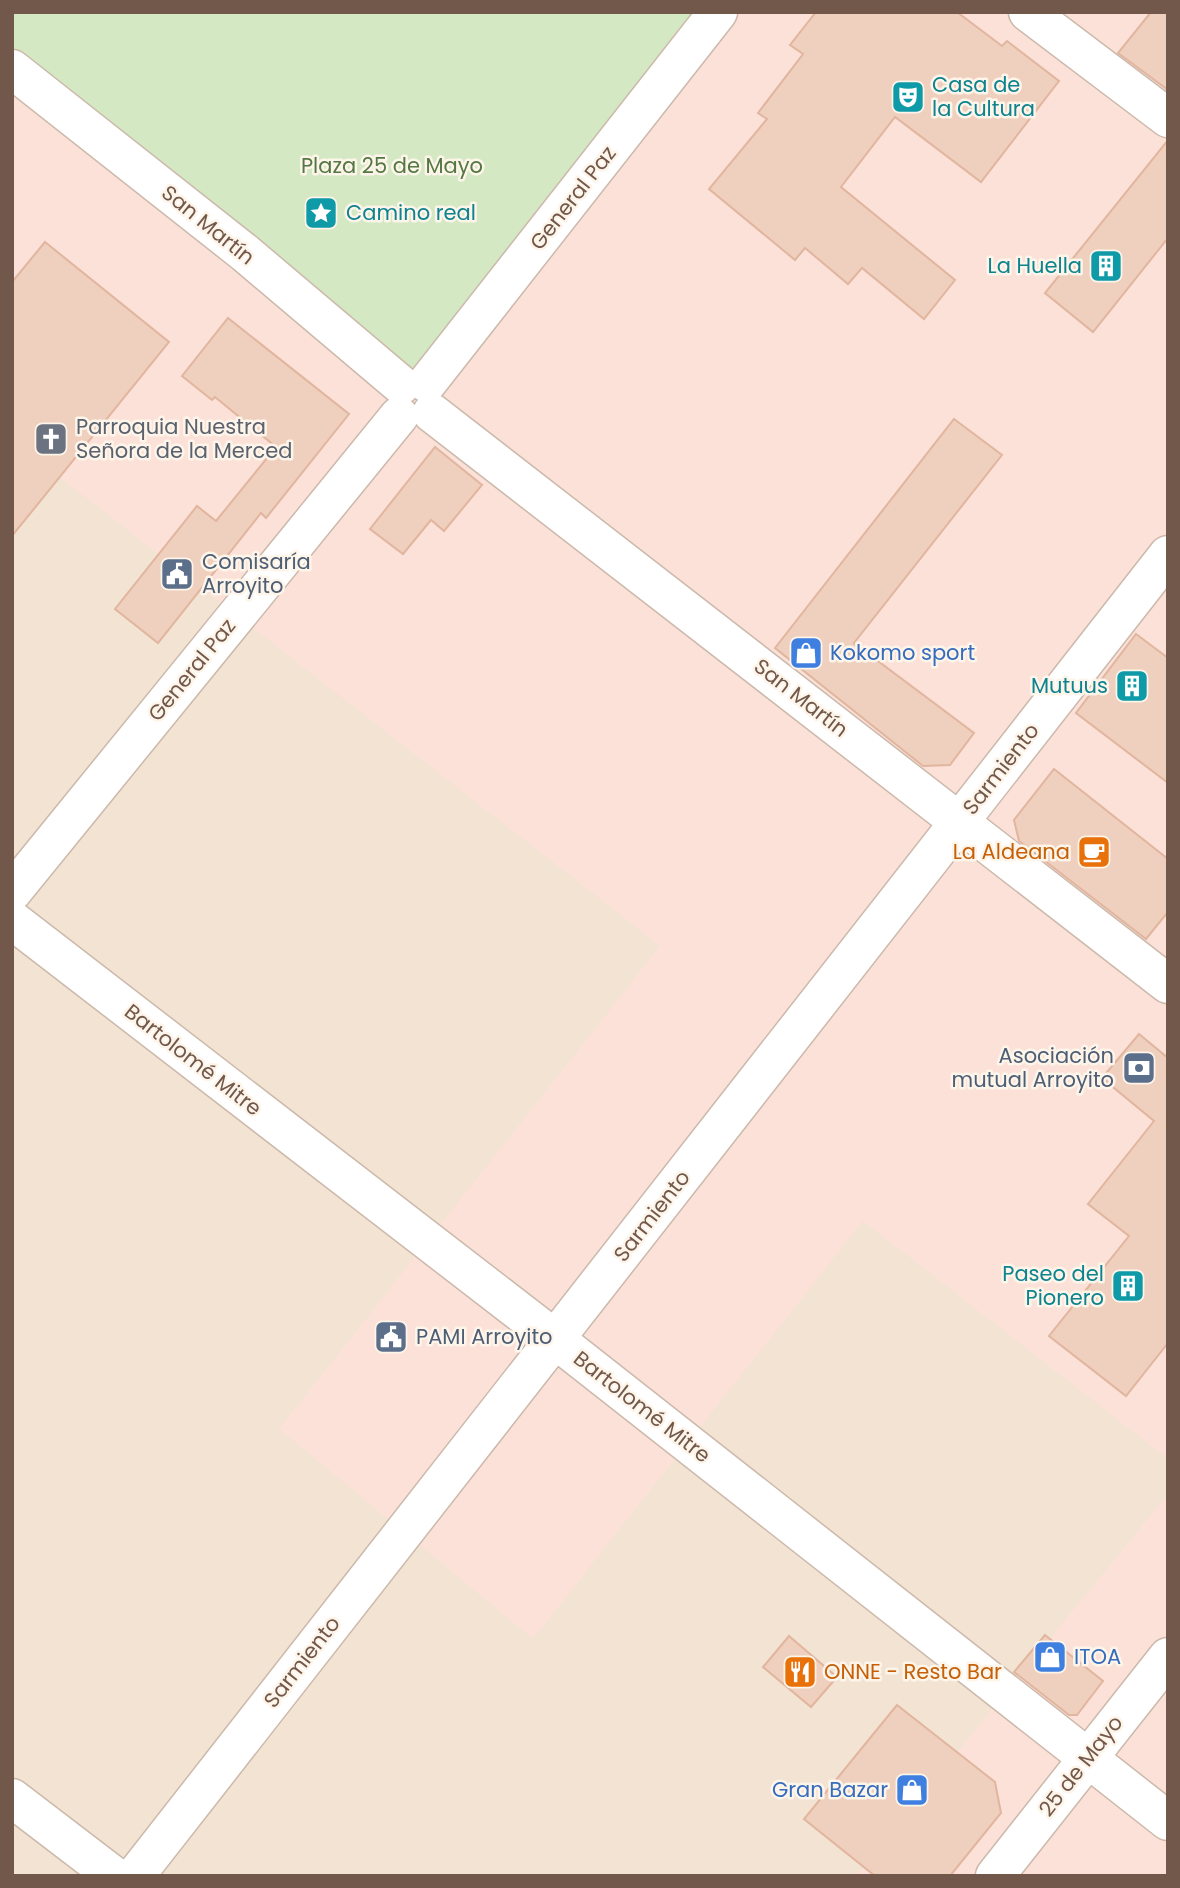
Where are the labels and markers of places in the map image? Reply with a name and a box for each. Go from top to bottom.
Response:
place label: Casa de la Cultura [932,70,1035,123]
theatre icon: Casa de la Cultura [889,78,927,116]
place icon: Camino real [302,194,340,232]
place label: Camino real [346,198,476,227]
building icon: La Huella [1087,247,1125,285]
place label: La Huella [988,251,1082,280]
place label: Parroquia Nuestra Señora de la Merced [76,412,293,465]
church icon: Parroquia Nuestra Señora de la Merced [32,420,70,458]
place label: Comisaría Arroyito [202,547,311,600]
public building icon: Comisaría Arroyito [158,555,196,593]
shop icon: Kokomo sport [787,634,825,672]
place label: Kokomo sport [830,638,975,667]
building icon: Mutuus [1113,667,1151,705]
place label: Mutuus [1031,671,1108,700]
cafe icon: La Aldeana [1075,833,1113,871]
place label: La Aldeana [953,837,1070,866]
place label: Asociación mutual Arroyito [952,1041,1114,1094]
bank icon: Asociación mutual Arroyito [1120,1049,1158,1087]
place label: Paseo del Pionero [1002,1259,1104,1312]
building icon: Paseo del Pionero [1109,1267,1147,1305]
public building icon: PAMI Arroyito [372,1318,410,1356]
place label: PAMI Arroyito [416,1322,553,1351]
shop icon: ITOA [1031,1638,1069,1676]
place label: ITOA [1074,1642,1121,1671]
restaurant icon: ONNE - Resto Bar [781,1653,819,1691]
place label: ONNE - Resto Bar [824,1657,1002,1686]
shop icon: Gran Bazar [893,1771,931,1809]
place label: Gran Bazar [772,1775,888,1804]

